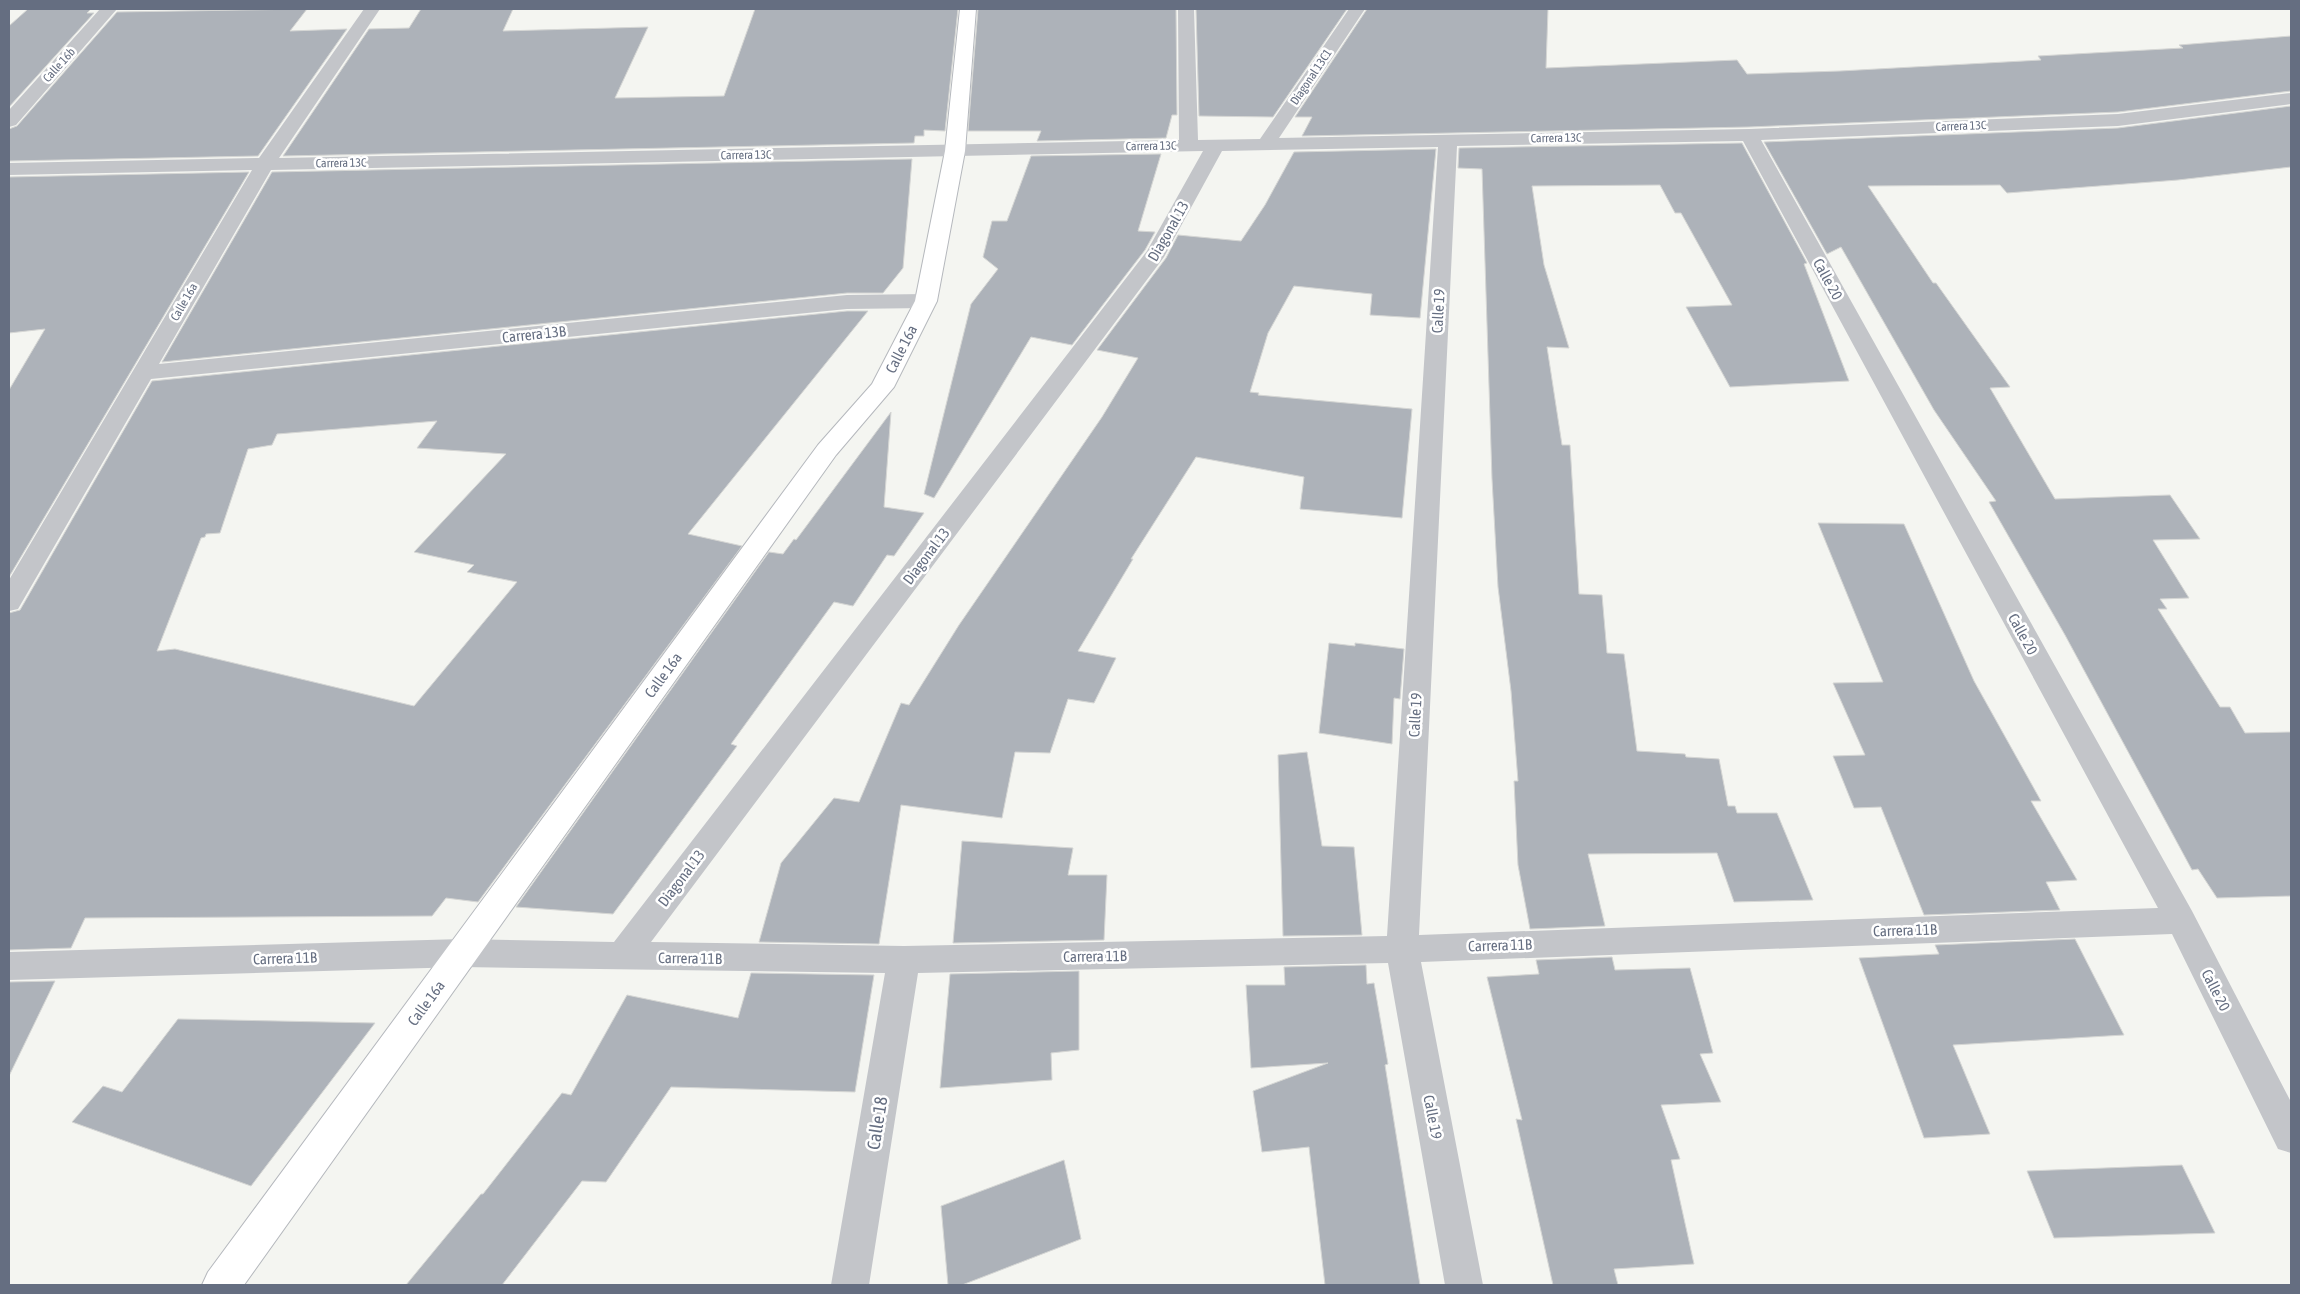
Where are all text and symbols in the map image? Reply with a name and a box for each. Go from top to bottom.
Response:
street label: Calle 16b [40,45,78,85]
street label: Diagonal 13C1 [1287,46,1335,108]
street label: Carrera 13C [1935,118,1987,134]
street label: Carrera 13C [1531,131,1582,145]
street label: Carrera 13C [1126,139,1177,153]
street label: Carrera 13C [721,148,772,162]
street label: Carrera 13C [316,156,367,170]
street label: Diagonal 13 [1144,198,1192,264]
street label: Calle 20 [1810,255,1846,303]
street label: Calle 16a [168,281,200,323]
street label: Calle 19 [1428,288,1448,334]
street label: Carrera 13B [501,322,567,346]
street label: Calle 16a [882,322,920,376]
street label: Diagonal 13 [899,524,953,588]
street label: Calle 20 [2005,610,2041,658]
street label: Calle 16a [641,649,685,701]
street label: Calle 19 [1405,692,1425,738]
street label: Diagonal 13 [654,846,708,910]
street label: Carrera 11B [1873,920,1937,940]
street label: Carrera 11B [1468,935,1532,955]
street label: Carrera 11B [1063,947,1127,965]
street label: Carrera 11B [253,948,317,968]
street label: Carrera 11B [658,949,722,967]
street label: Calle 20 [2198,966,2234,1014]
street label: Calle 16a [404,977,448,1029]
street label: Calle 19 [1420,1094,1446,1140]
street label: Calle 18 [862,1095,892,1151]

